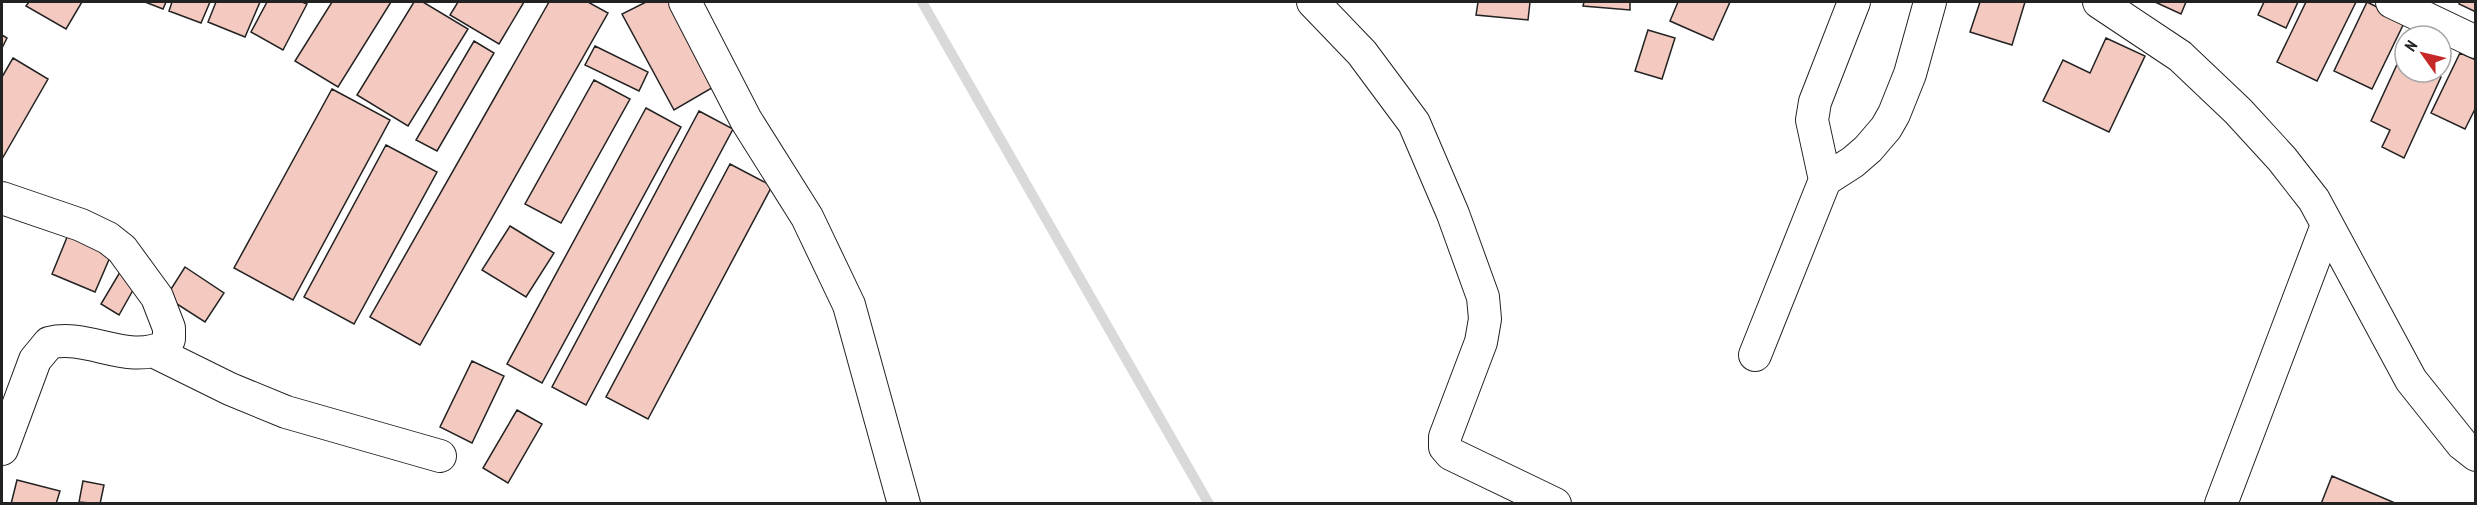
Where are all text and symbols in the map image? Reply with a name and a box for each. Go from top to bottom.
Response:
north arrow [2393,24,2453,84]
text: N [2400,36,2421,55]

